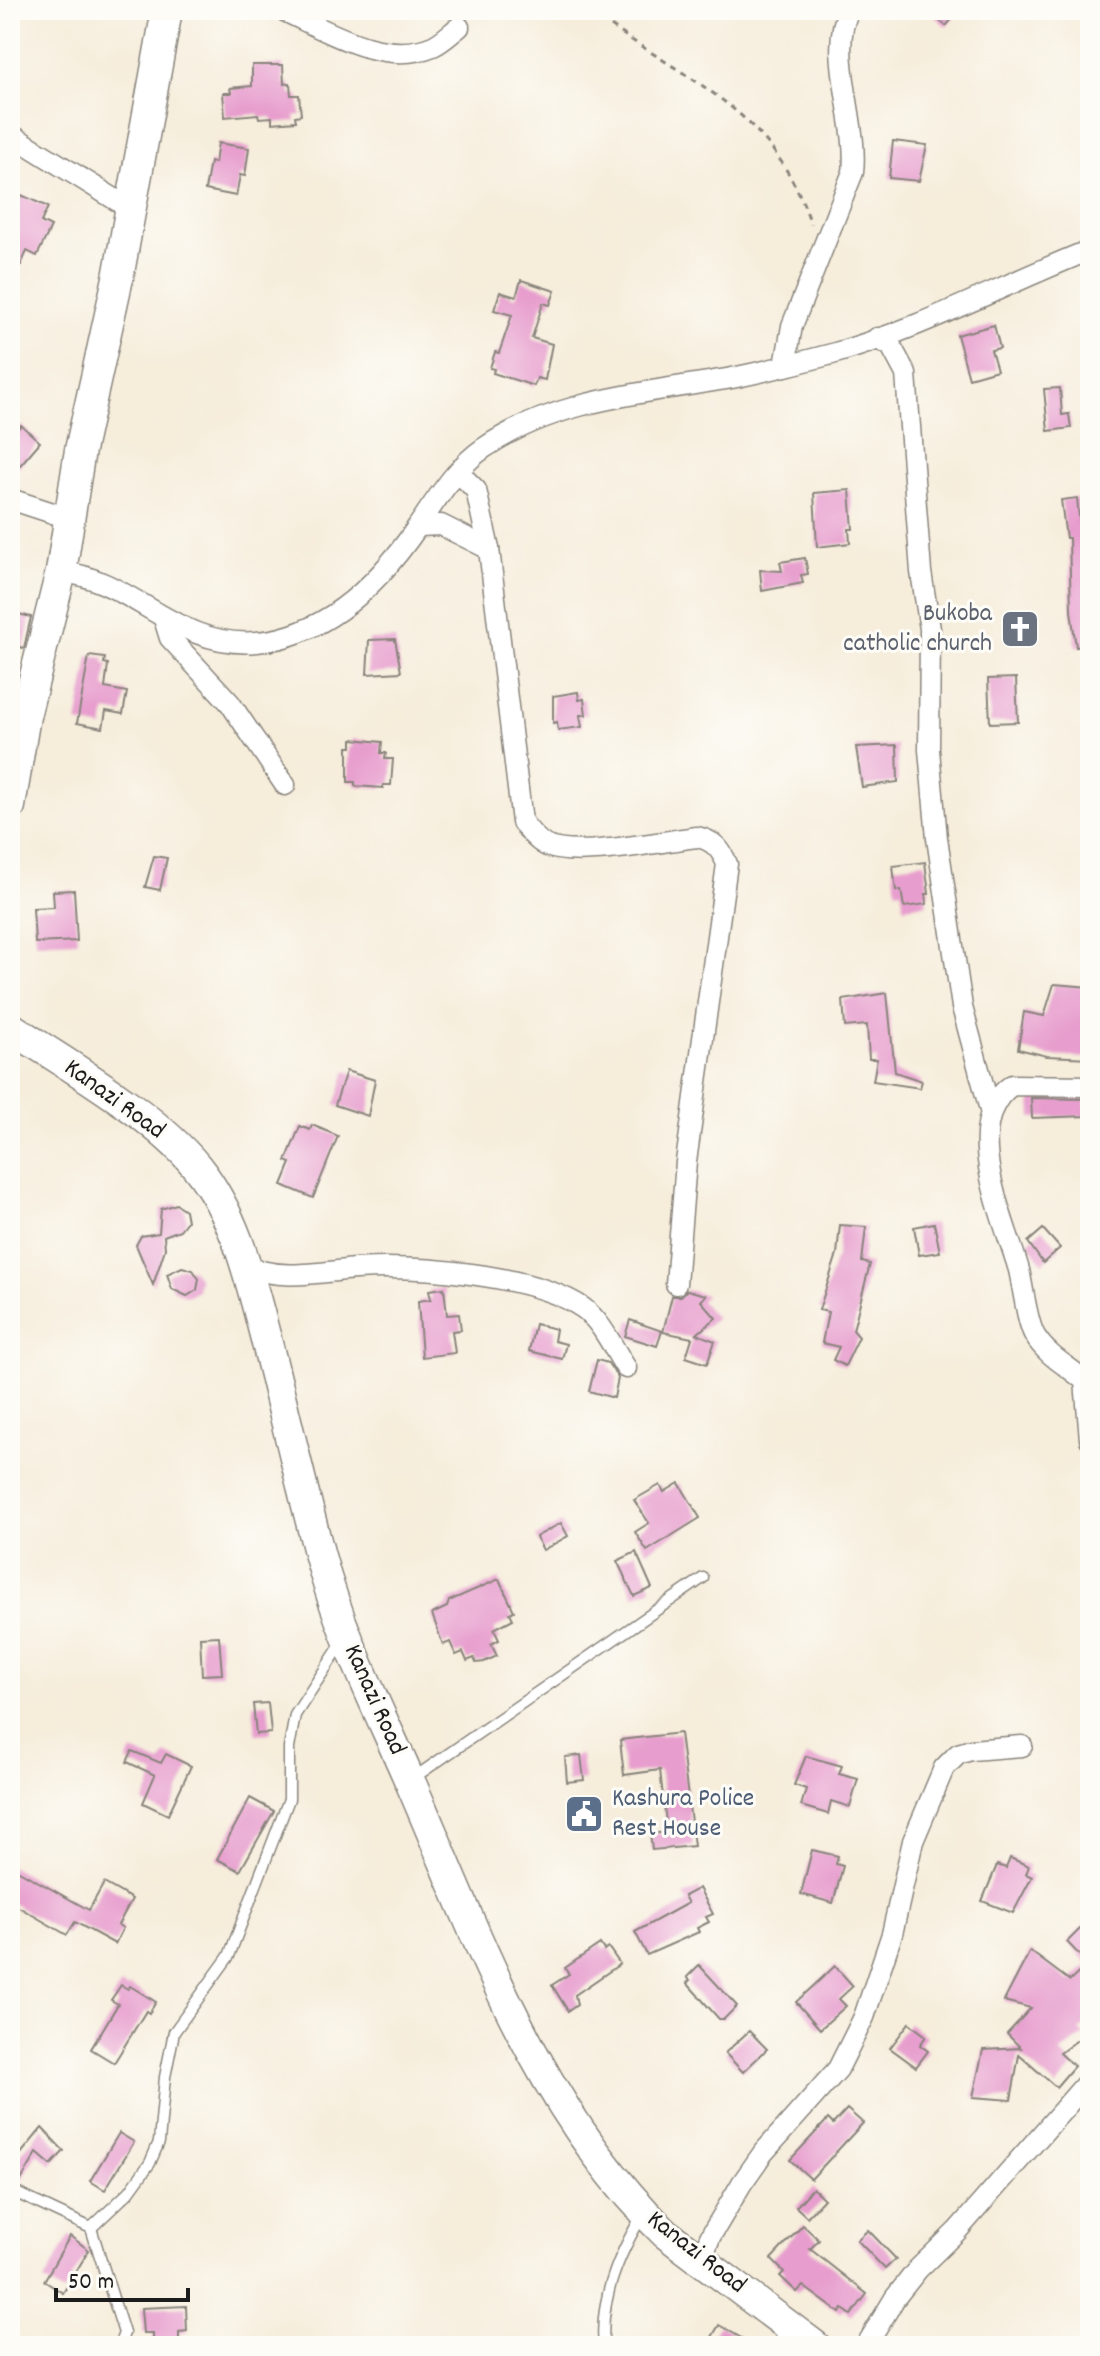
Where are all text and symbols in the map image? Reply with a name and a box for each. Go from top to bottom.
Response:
place label: Bukoba catholic church [843,596,993,663]
church icon: Bukoba catholic church [999,608,1041,650]
street label: Kanazi Road [56,1050,172,1150]
street label: Kanazi Road [333,1639,415,1761]
place label: Kashura Police Rest House [612,1781,754,1848]
public building icon: Kashura Police Rest House [563,1793,605,1835]
street label: Kanazi Road [638,2202,754,2304]
scale bar [56,2252,188,2302]
text: 50 m [68,2266,114,2300]

